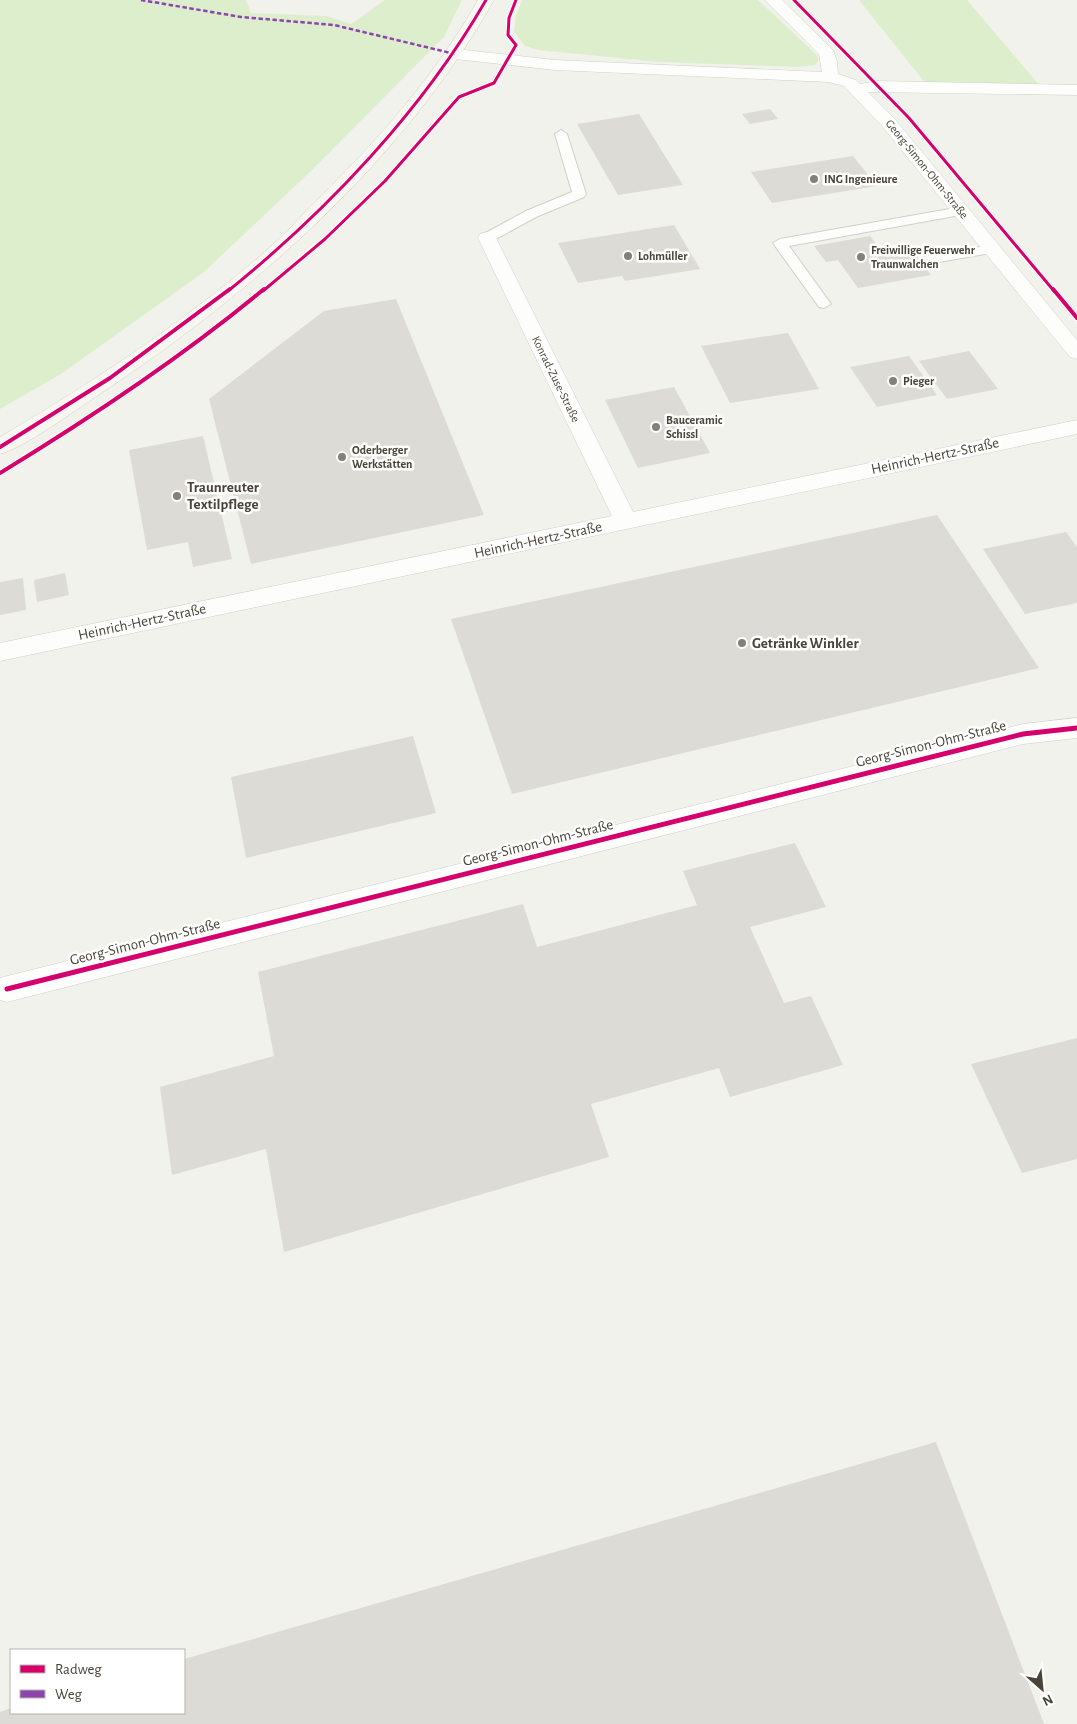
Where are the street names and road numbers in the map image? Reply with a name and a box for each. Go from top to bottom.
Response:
street label: Georg-Simon-Ohm-Straße [883,117,971,221]
street label: Konrad-Zuse-Straße [530,334,582,424]
street label: Heinrich-Hertz-Straße [870,435,1000,477]
street label: Heinrich-Hertz-Straße [473,519,603,561]
street label: Heinrich-Hertz-Straße [77,601,207,643]
street label: Georg-Simon-Ohm-Straße [854,718,1008,770]
street label: Georg-Simon-Ohm-Straße [461,817,615,869]
street label: Georg-Simon-Ohm-Straße [68,916,222,968]

